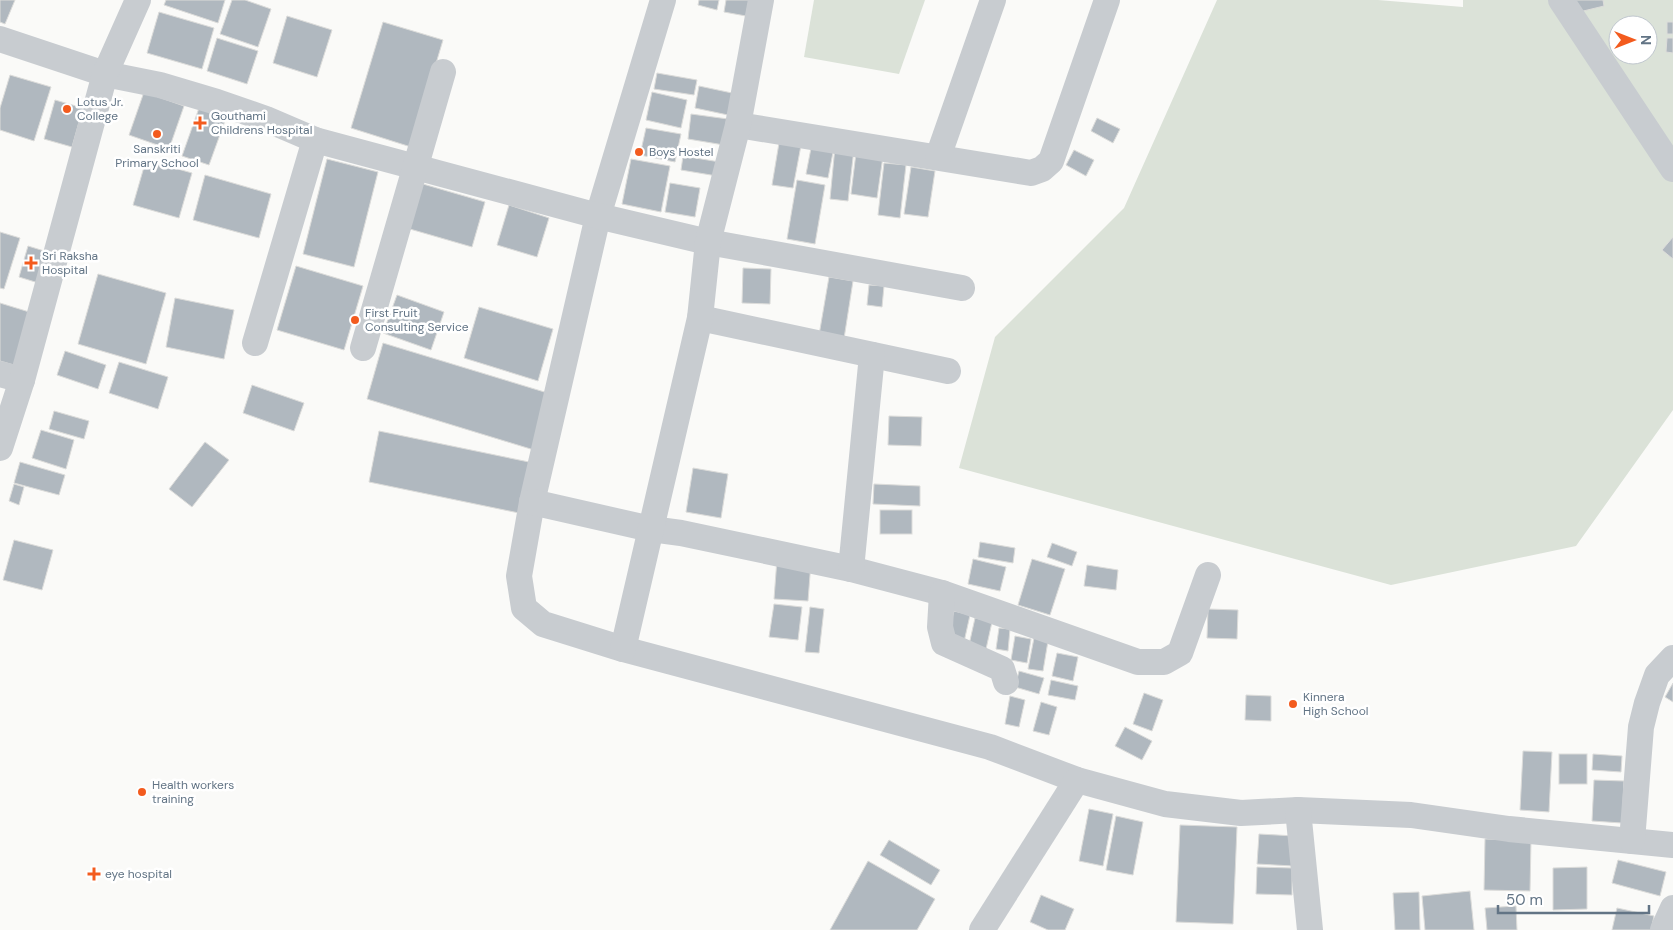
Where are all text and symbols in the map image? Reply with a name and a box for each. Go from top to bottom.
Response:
north arrow [1608,15,1658,65]
text: N [1637,35,1655,45]
place label: Lotus Jr. College [77,94,123,124]
marker: Lotus Jr. College [61,103,73,115]
place label: Gouthami Childrens Hospital [211,108,312,138]
marker: Gouthami Childrens Hospital [193,116,207,130]
marker: Sanskriti Primary School [151,128,163,140]
place label: Sanskriti Primary School [115,141,199,171]
place label: Boys Hostel [649,144,714,160]
marker: Boys Hostel [633,146,645,158]
place label: Sri Raksha Hospital [42,248,98,278]
marker: Sri Raksha Hospital [24,256,38,270]
place label: First Fruit Consulting Service [365,305,469,335]
marker: First Fruit Consulting Service [349,314,361,326]
place label: Kinnera High School [1303,689,1368,719]
marker: Kinnera High School [1287,698,1299,710]
place label: Health workers training [152,777,234,807]
marker: Health workers training [136,786,148,798]
place label: eye hospital [105,866,172,882]
marker: eye hospital [87,867,101,881]
scale bar [1498,882,1649,914]
text: 50 m [1506,890,1543,910]

